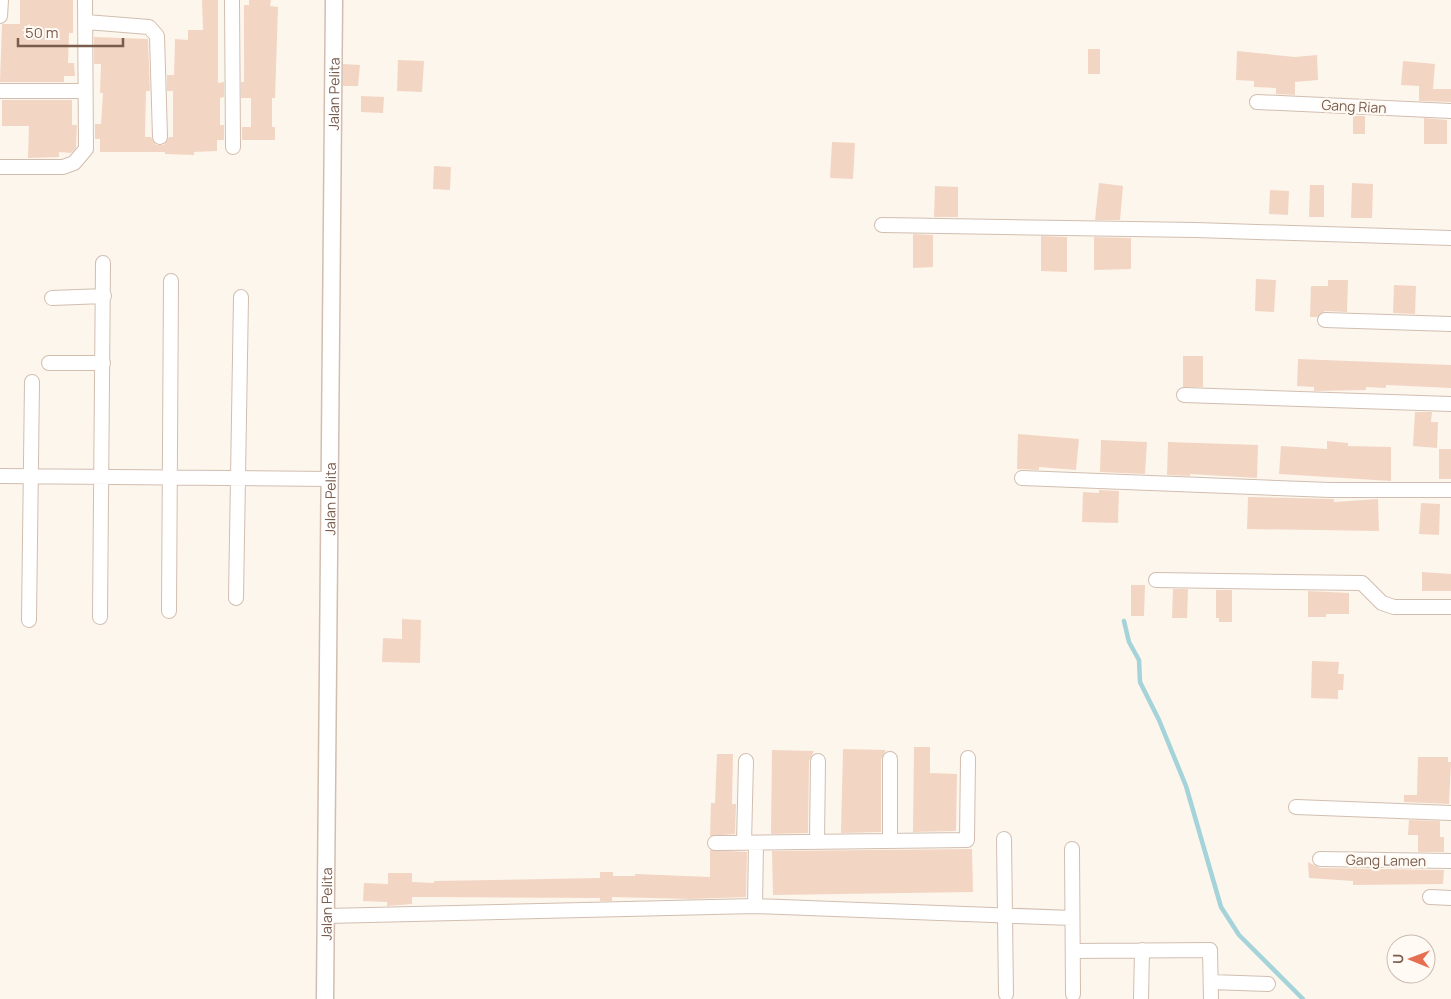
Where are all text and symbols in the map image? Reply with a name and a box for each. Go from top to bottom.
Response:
scale bar [18,15,122,47]
text: 50 m [25,22,59,43]
street label: Jalan Pelita [323,57,343,131]
street label: Gang Rian [1321,95,1387,117]
street label: Jalan Pelita [320,462,339,536]
street label: Gang Lamen [1346,850,1426,870]
street label: Jalan Pelita [316,867,336,941]
north arrow [1386,934,1436,984]
text: U [1388,954,1407,964]

